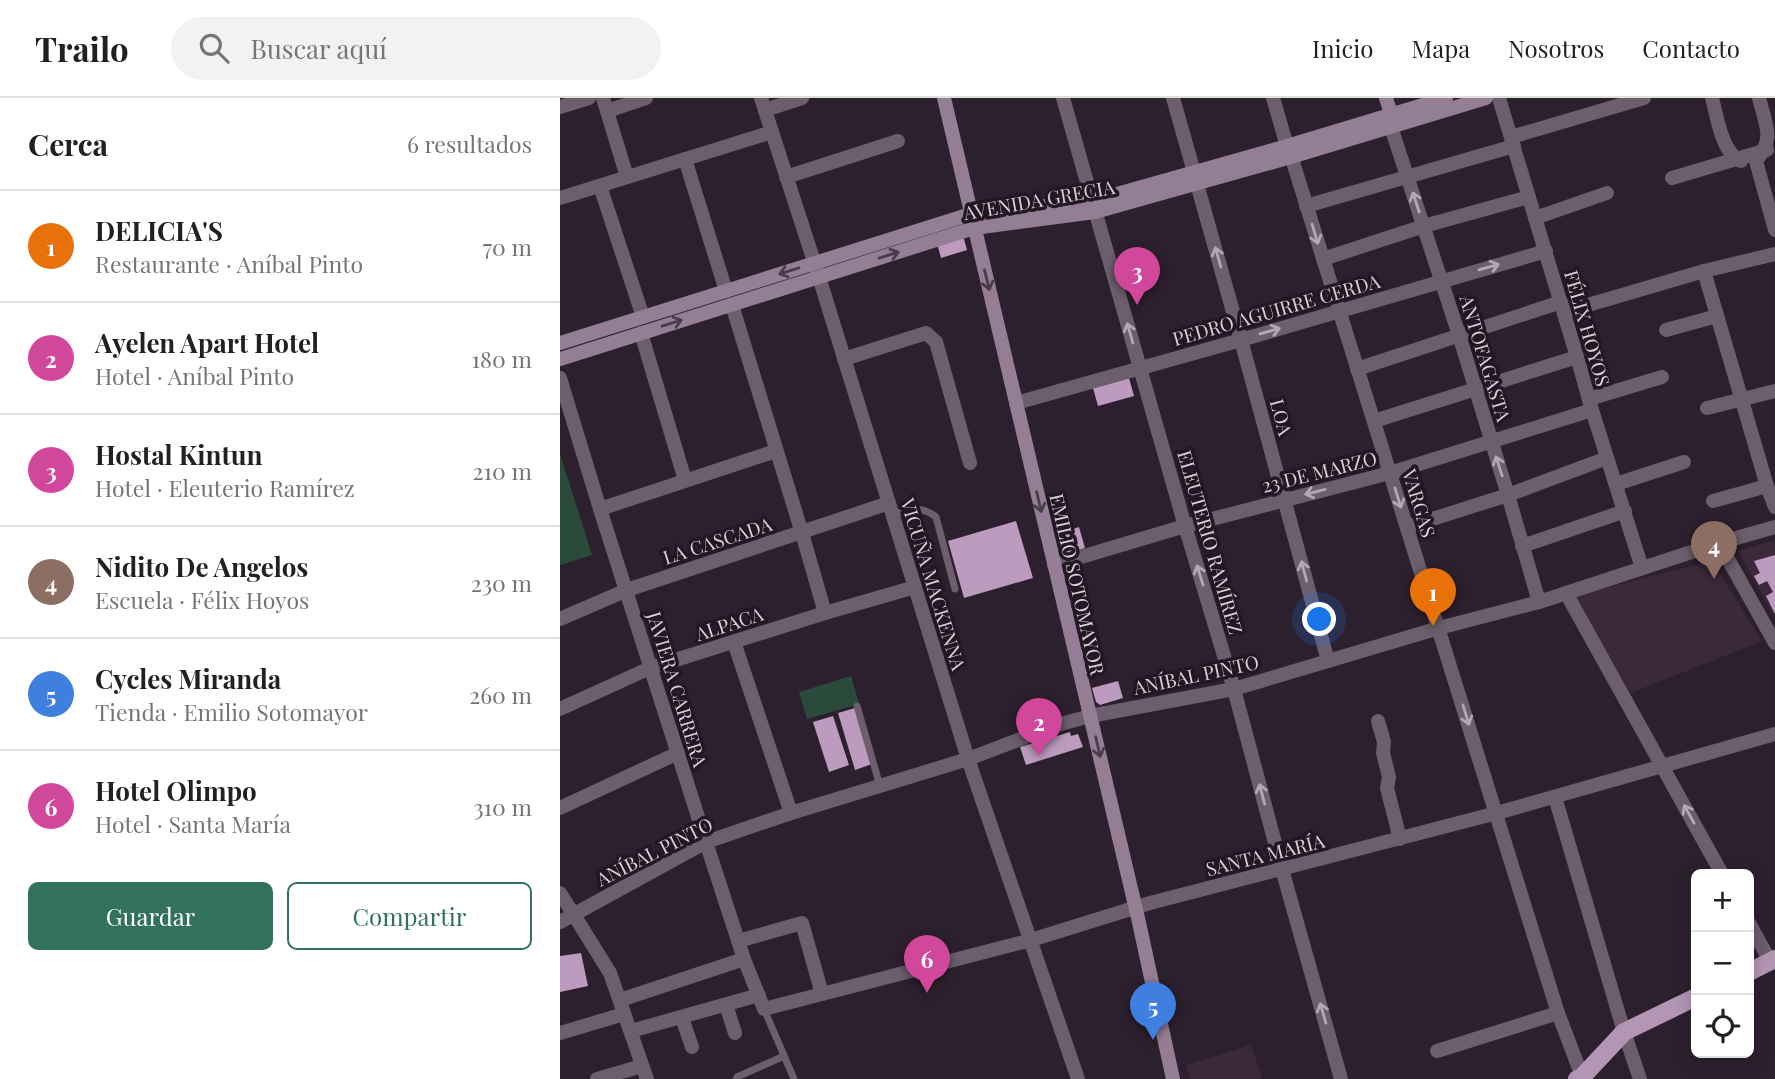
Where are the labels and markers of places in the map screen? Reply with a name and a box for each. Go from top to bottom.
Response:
pin: 3 [1114,247,1160,305]
pin: 4 [1691,521,1737,579]
pin: 1 [1410,568,1456,626]
pin: 2 [1016,698,1062,756]
pin: 6 [904,935,950,993]
pin: 5 [1130,982,1176,1040]

